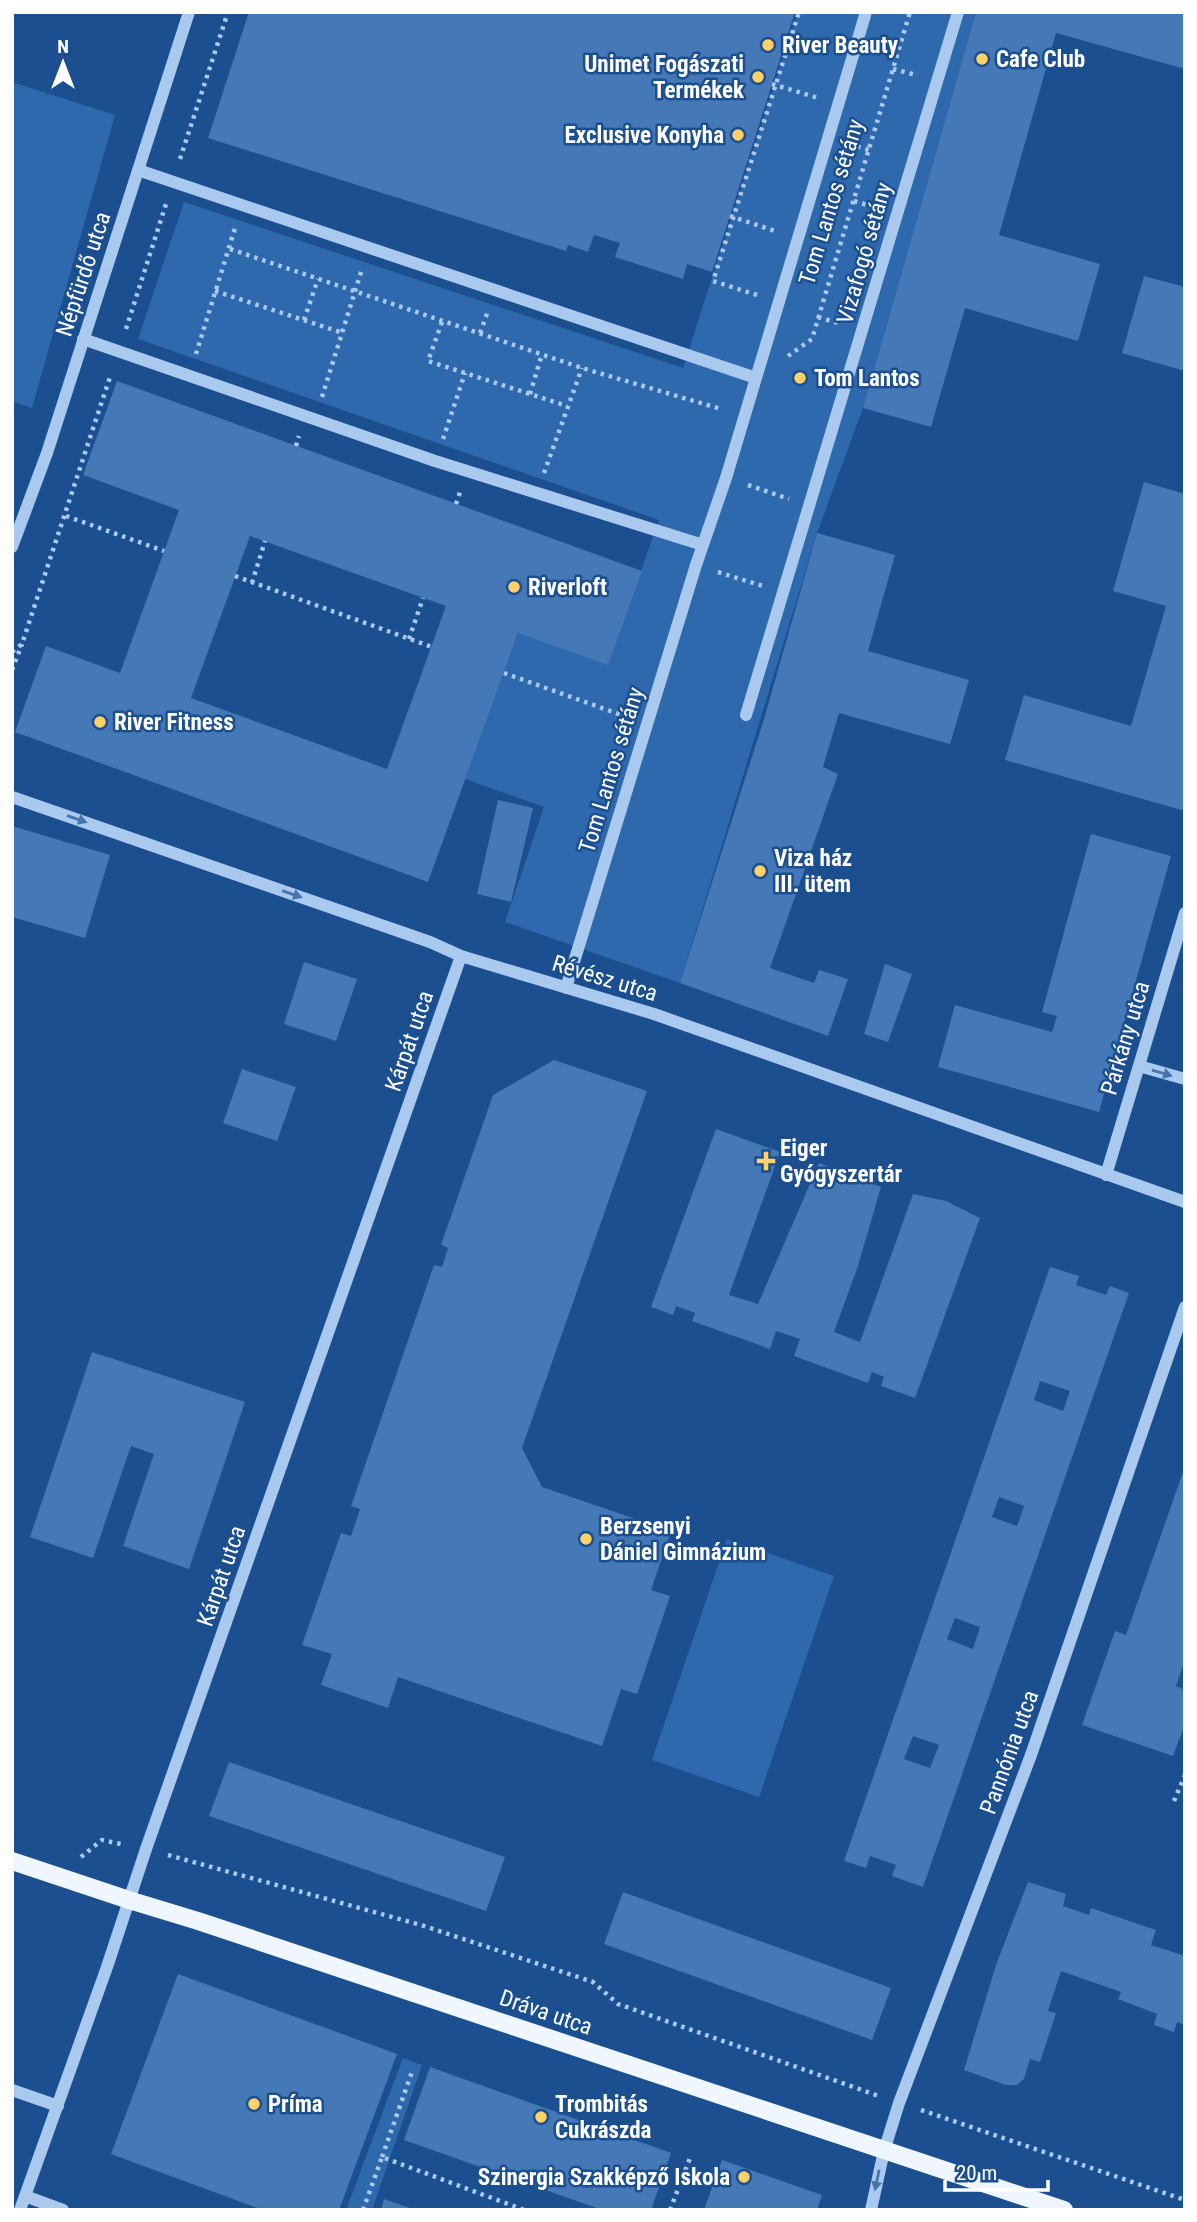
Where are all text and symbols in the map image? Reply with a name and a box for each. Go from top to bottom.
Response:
north arrow [28,28,98,98]
place label: River Beauty [782,32,899,59]
text: N [57,35,69,58]
marker: River Beauty [760,37,776,53]
place label: Cafe Club [996,46,1085,73]
place label: Unimet Fogászati Termékek [584,51,745,104]
marker: Cafe Club [974,51,990,67]
marker: Unimet Fogászati Termékek [750,69,766,85]
street label: Tom Lantos sétány [793,116,870,288]
place label: Exclusive Konyha [565,122,724,149]
marker: Exclusive Konyha [730,127,746,143]
street label: Vizafogó sétány [831,179,898,327]
street label: Népfürdő utca [51,208,116,340]
place label: Tom Lantos [814,365,920,392]
marker: Tom Lantos [792,370,808,386]
place label: Riverloft [528,574,607,601]
marker: Riverloft [506,579,522,595]
street label: Tom Lantos sétány [573,684,650,856]
place label: River Fitness [114,709,234,736]
marker: River Fitness [92,714,108,730]
one-way arrow [66,814,87,825]
place label: Viza ház III. ütem [774,845,852,898]
marker: Viza ház III. ütem [752,863,768,879]
one-way arrow [281,889,302,900]
street label: Révész utca [549,950,661,1007]
street label: Párkány utca [1095,978,1156,1098]
street label: Kárpát utca [380,987,439,1095]
one-way arrow [1152,1068,1173,1078]
place label: Eiger Gyógyszertár [780,1135,903,1188]
marker: Eiger Gyógyszertár [758,1153,774,1169]
place label: Berzsenyi Dániel Gimnázium [600,1513,766,1566]
street label: Kárpát utca [192,1522,251,1630]
marker: Berzsenyi Dániel Gimnázium [578,1531,594,1547]
street label: Pannónia utca [975,1687,1044,1818]
street label: Dráva utca [496,1984,596,2041]
place label: Príma [268,2091,323,2118]
place label: Trombitás Cukrászda [555,2091,652,2144]
marker: Príma [246,2096,262,2112]
marker: Trombitás Cukrászda [533,2109,549,2125]
scale bar [945,2148,1048,2192]
text: 20 m [956,2161,997,2185]
place label: Szinergia Szakképző Iskola [478,2164,730,2191]
marker: Szinergia Szakképző Iskola [736,2169,752,2185]
one-way arrow [872,2170,883,2192]

